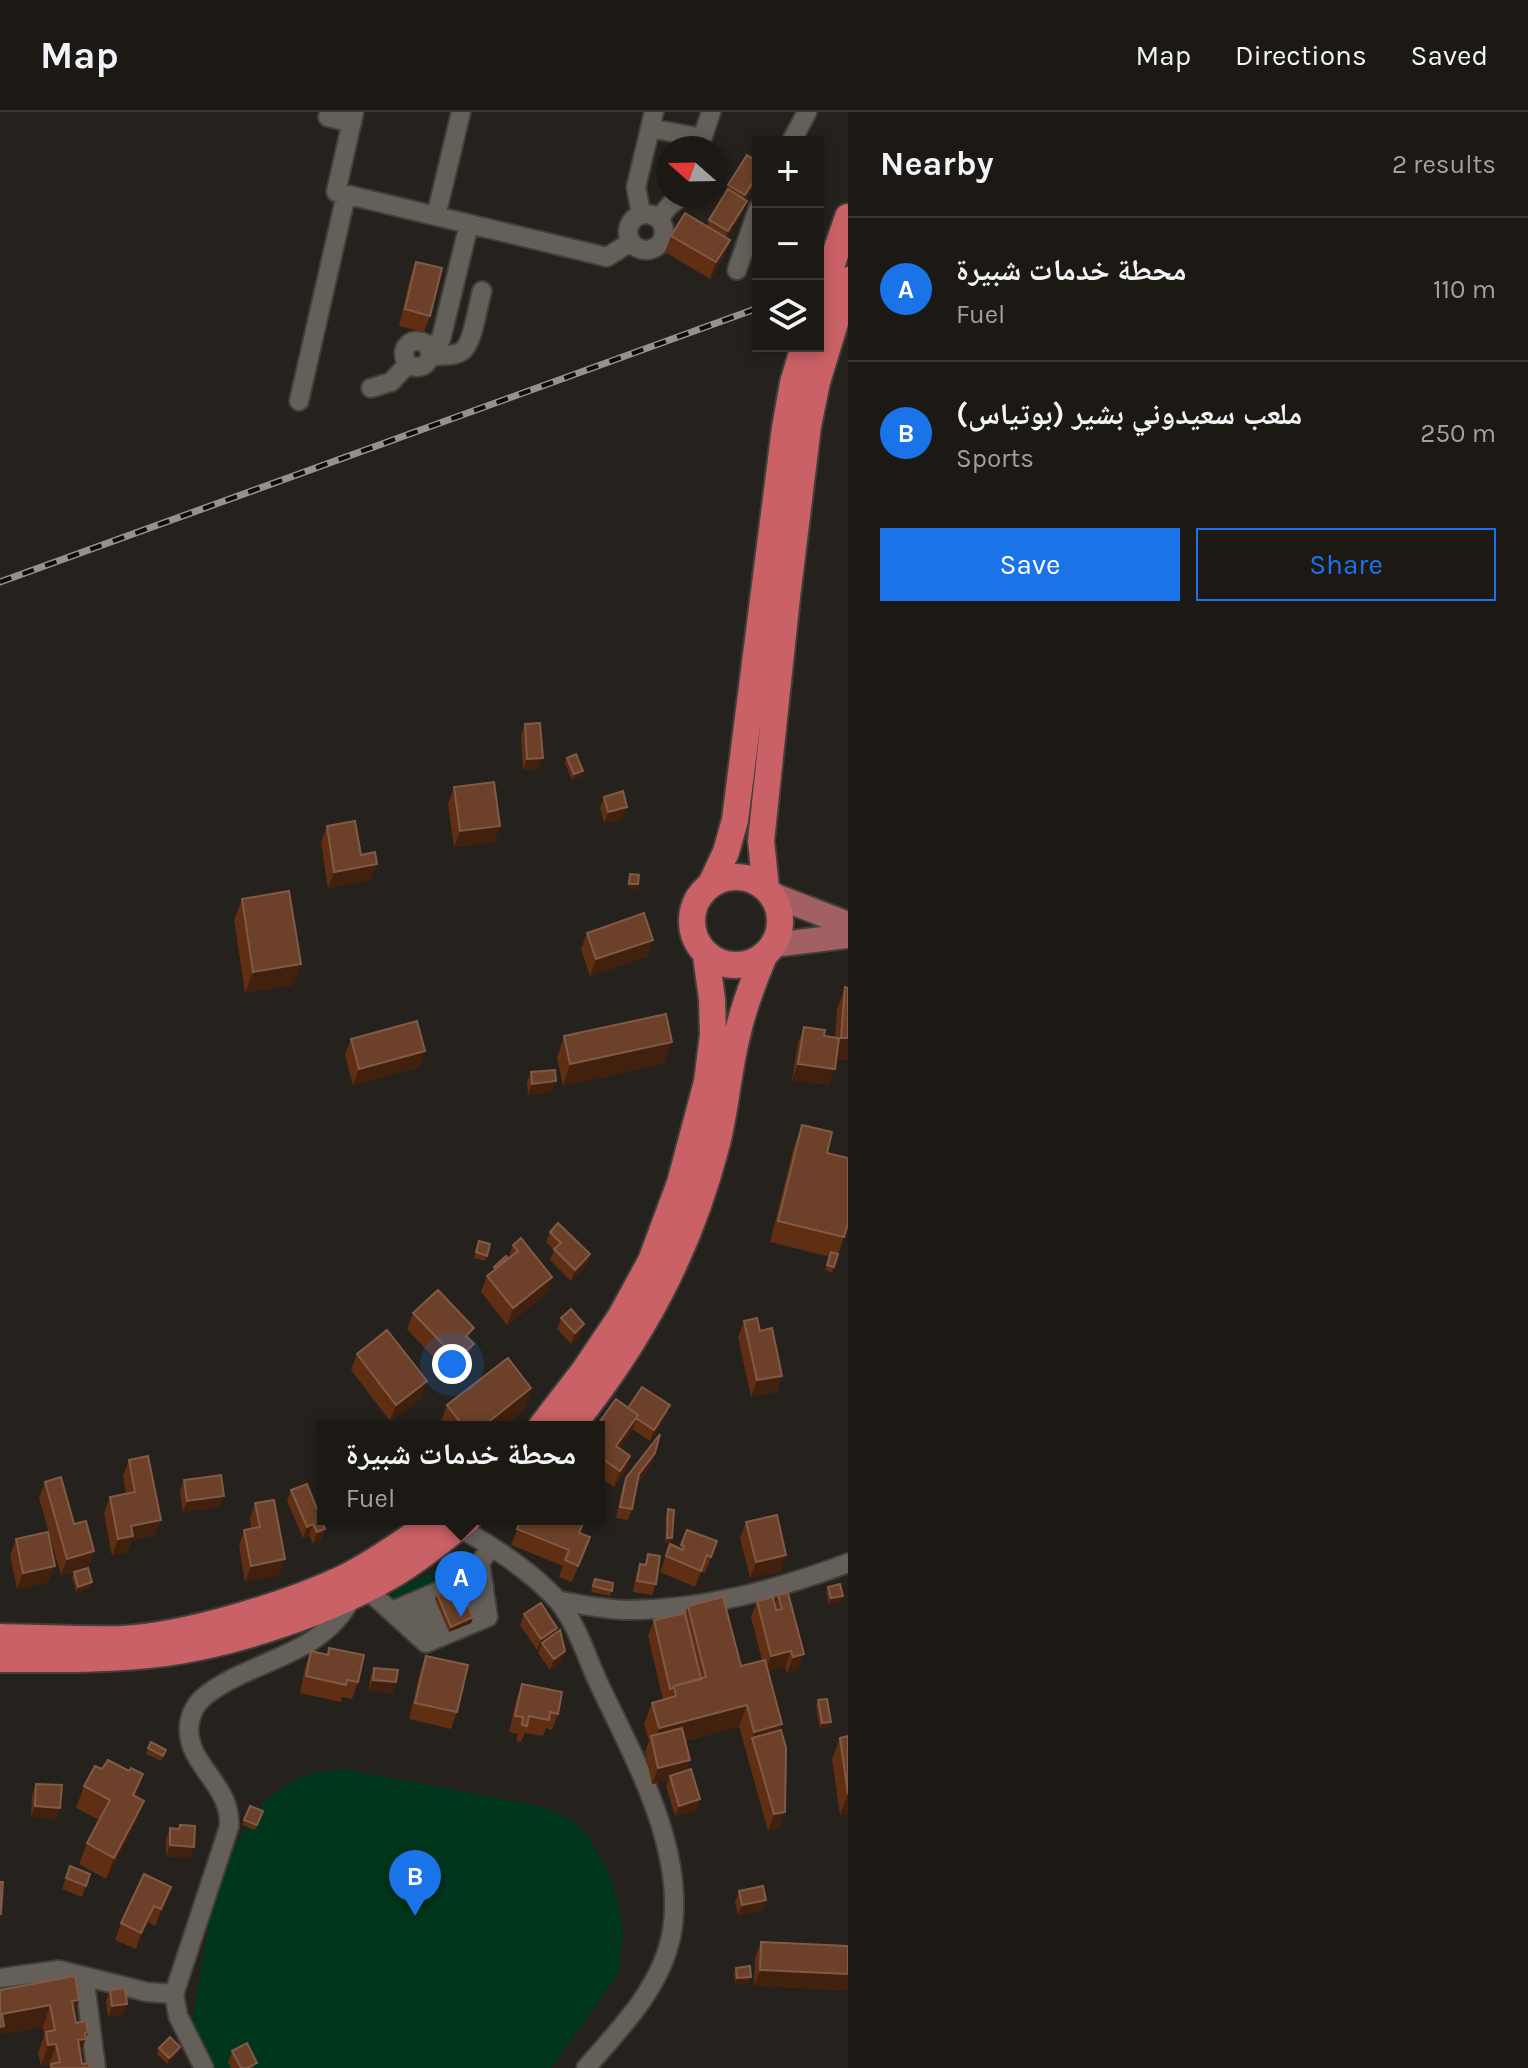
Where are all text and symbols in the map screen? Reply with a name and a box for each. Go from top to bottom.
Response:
text: Map [40,33,119,78]
text: Map [1136,39,1191,72]
text: Directions [1235,39,1367,72]
text: Saved [1411,39,1488,72]
north arrow [656,136,728,208]
map controls [752,136,824,352]
button: + [752,136,824,208]
text: Nearby [880,144,994,184]
text: 2 results [1392,149,1496,180]
button: − [752,208,824,280]
text: محطة خدمات شبيرة [956,252,1186,288]
text: A [898,274,914,305]
text: 110 m [1433,274,1496,305]
button: layers [752,280,824,352]
text: Fuel [956,299,1005,330]
text: ملعب سعيدوني بشير (بوتياس) [956,396,1302,432]
text: B [898,418,914,449]
text: 250 m [1420,418,1496,449]
text: Sports [956,443,1034,474]
button: Save [880,528,1180,601]
button: Share [1196,528,1496,601]
your location [432,1344,472,1384]
popup [317,1421,605,1525]
text: محطة خدمات شبيرة [346,1436,576,1472]
text: Fuel [346,1483,395,1514]
pin: A [435,1551,487,1617]
pin: B [389,1850,441,1916]

